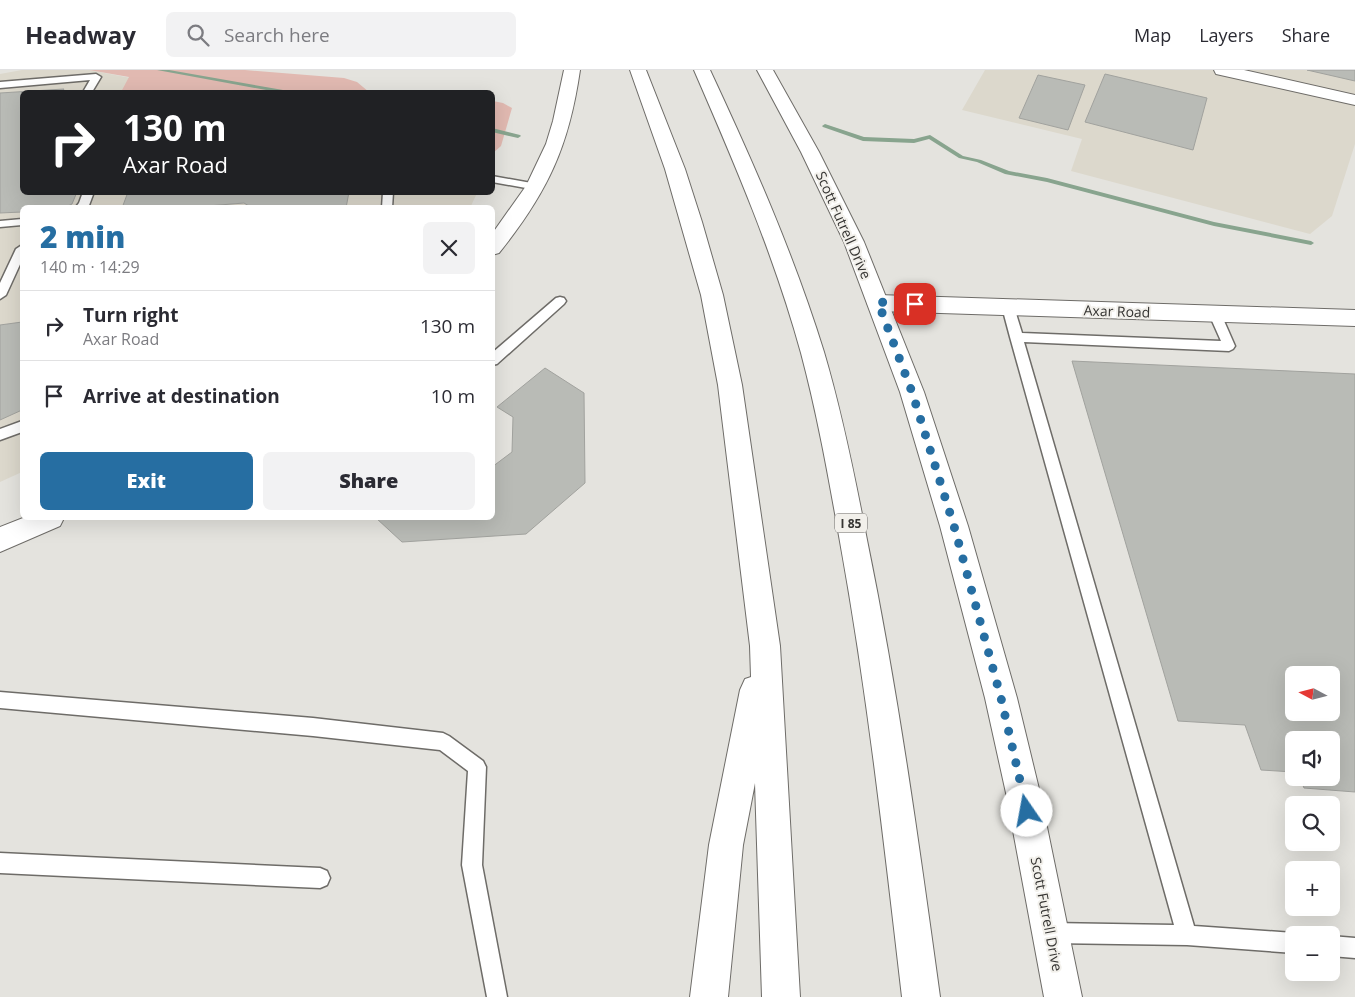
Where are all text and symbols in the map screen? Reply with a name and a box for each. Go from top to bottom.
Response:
search box [166,12,516,57]
text: Headway [25,18,136,51]
icon: search [184,21,212,49]
text: Search here [224,22,330,48]
text: Map [1134,23,1171,47]
text: Layers [1199,23,1254,47]
text: Share [1282,23,1330,47]
text: 130 m [123,104,227,151]
icon: right [40,110,105,175]
text: Axar Road [123,149,228,179]
street label: Scott Futrell Drive [812,168,876,282]
text: 2 min [40,216,125,257]
button: close [423,222,475,274]
text: 140 m · 14:29 [40,256,140,278]
pin [894,283,936,325]
icon: arrive [901,290,929,318]
street label: Axar Road [1083,300,1151,322]
text: Turn right [83,302,178,328]
icon: right [40,312,68,340]
text: 130 m [420,313,475,339]
text: Axar Road [83,328,159,350]
icon: arrive [40,382,68,410]
text: Arrive at destination [83,383,280,409]
text: 10 m [431,383,475,409]
button: Exit [40,452,253,510]
button: Share [263,452,475,510]
road number: I 85 [835,513,867,532]
north arrow [1285,666,1340,721]
map controls [1285,666,1340,981]
button: sound [1285,731,1340,786]
position arrow [1000,784,1052,836]
button: search [1285,796,1340,851]
street label: Scott Futrell Drive [1027,855,1067,973]
button: + [1285,861,1340,916]
button: − [1285,926,1340,981]

